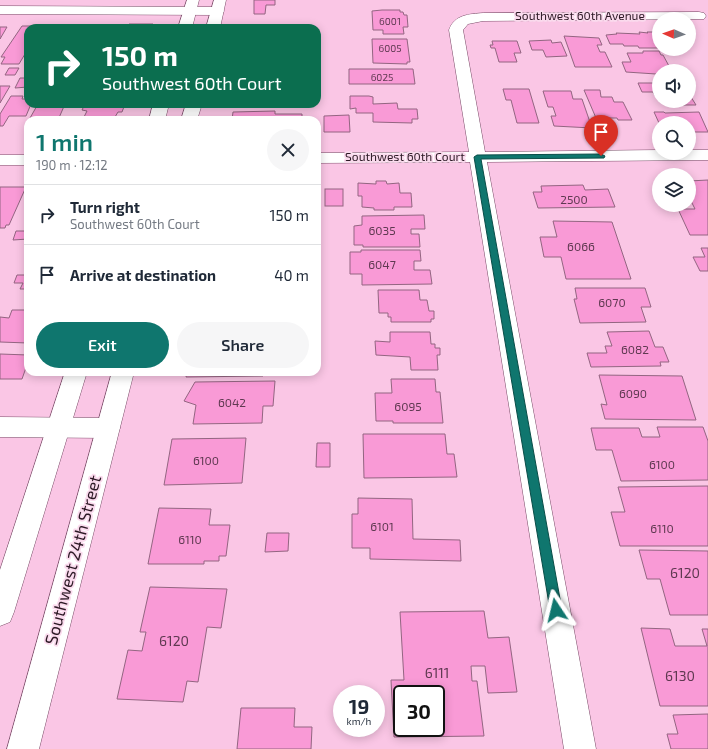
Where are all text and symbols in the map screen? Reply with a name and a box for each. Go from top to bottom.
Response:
street label: Southwest 60th Avenue [515,8,645,22]
north arrow [652,12,696,56]
map controls [652,12,696,212]
house number: 6001 [379,15,401,27]
text: 150 m [102,38,178,72]
icon: right [36,40,88,92]
house number: 6005 [378,42,402,54]
button: sound [652,64,696,108]
house number: 6025 [371,71,393,83]
text: Southwest 60th Court [102,72,282,94]
pin [584,115,618,156]
button: search [652,116,696,160]
icon: arrive [590,121,612,143]
text: 1 min [36,127,93,156]
button: close [267,129,309,171]
street label: Southwest 60th Court [345,149,465,163]
text: 190 m · 12:12 [36,157,108,173]
button: layers [652,168,696,212]
house number: 2500 [560,192,588,206]
text: Turn right [70,198,140,216]
icon: right [36,204,58,226]
text: 150 m [269,206,309,224]
text: Southwest 60th Court [70,216,200,232]
house number: 6035 [368,223,396,237]
house number: 6066 [567,239,595,253]
house number: 6047 [368,257,396,271]
icon: arrive [36,264,58,286]
text: Arrive at destination [70,266,216,284]
text: 40 m [274,266,309,284]
house number: 6070 [598,295,626,309]
button: Exit [36,322,169,368]
button: Share [177,322,309,368]
house number: 6082 [621,342,649,356]
house number: 6090 [619,386,647,400]
house number: 6042 [218,395,246,409]
house number: 6095 [394,399,422,413]
house number: 6100 [193,453,219,467]
house number: 6100 [649,457,675,471]
street label: Southwest 24th Street [40,472,104,647]
house number: 6101 [370,519,394,533]
house number: 6110 [650,521,674,535]
house number: 6110 [178,532,202,546]
house number: 6120 [670,564,700,581]
position arrow [535,589,577,631]
house number: 6120 [159,632,189,649]
house number: 6111 [425,664,449,681]
house number: 6130 [665,667,695,684]
speed limit sign: 30 [393,685,445,737]
text: 19 [349,694,369,718]
text: km/h [347,715,371,727]

